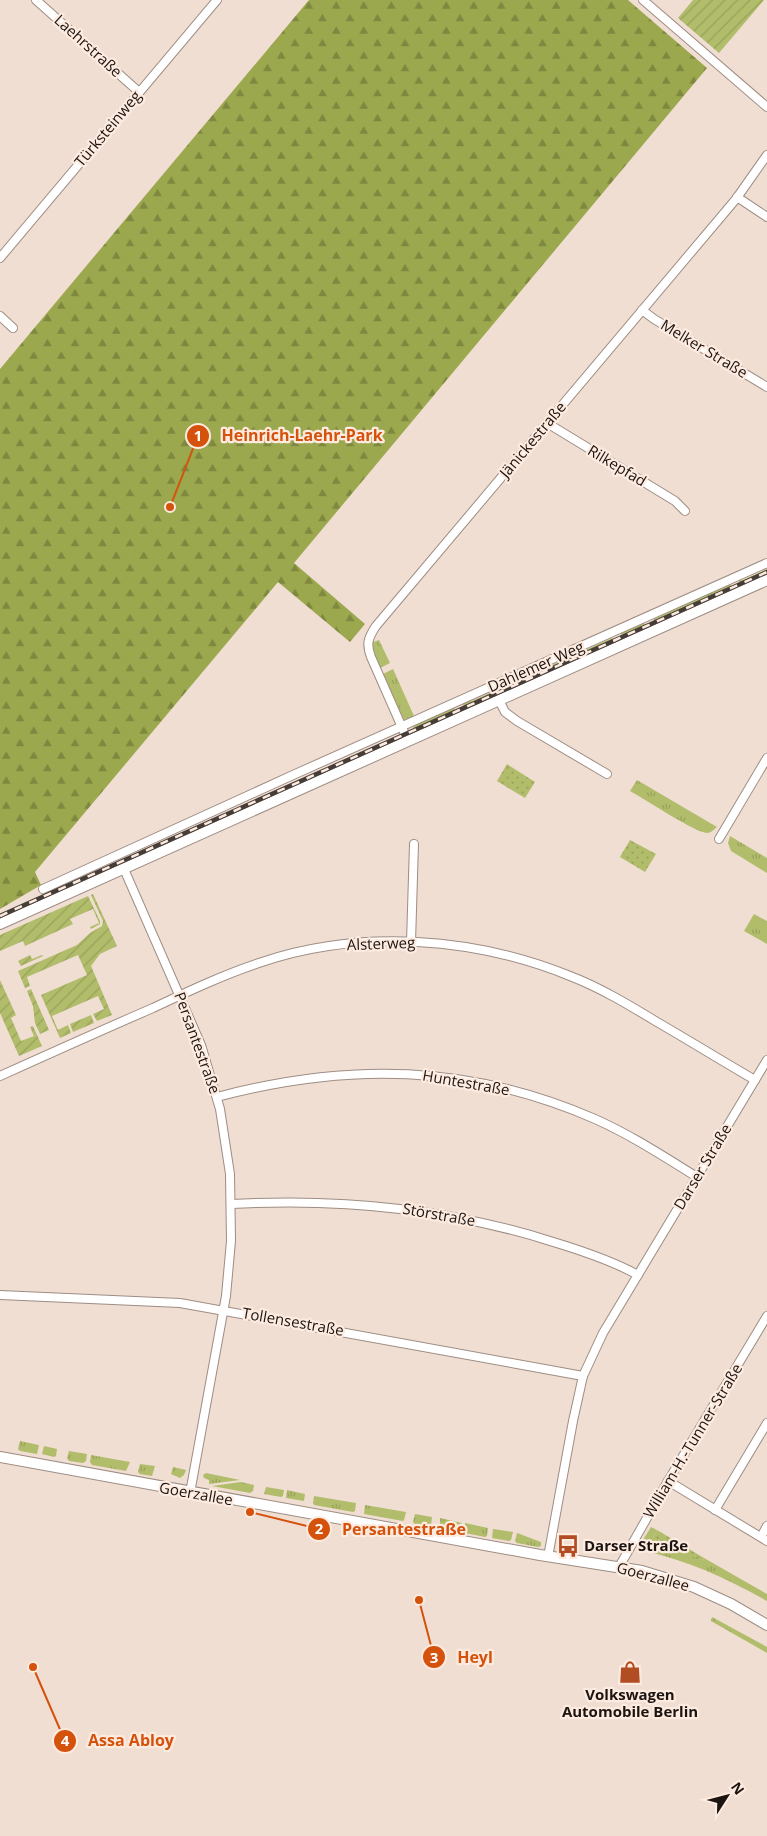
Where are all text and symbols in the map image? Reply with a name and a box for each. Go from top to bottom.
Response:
street label: Laehrstraße [51,10,127,81]
street label: Türksteinweg [69,86,145,171]
street label: Melker Straße [657,314,752,382]
street label: Jänickestraße [493,397,570,483]
callout: Heinrich-Laehr-Park [186,420,392,451]
text: Heinrich-Laehr-Park [221,424,383,446]
text: 1 [194,425,202,445]
street label: Rilkepfad [585,440,650,490]
street label: Dahlemer Weg [484,636,587,696]
street label: Alsterweg [346,932,416,954]
street label: Persantestraße [170,989,226,1096]
street label: Huntestraße [421,1065,511,1099]
street label: Darser Straße [669,1120,736,1213]
street label: Störstraße [401,1198,477,1230]
street label: Tollensestraße [241,1302,346,1340]
street label: William-H.-Tunner-Straße [638,1360,746,1521]
street label: Goerzallee [158,1477,234,1509]
callout: Persantestraße [307,1514,476,1545]
text: 2 [315,1518,324,1538]
text: Persantestraße [342,1518,466,1540]
bus stop icon: Darser Straße [555,1533,581,1559]
place label: Darser Straße [584,1535,688,1555]
street label: Goerzallee [615,1557,692,1595]
callout: Heyl [422,1642,503,1673]
text: Heyl [457,1646,493,1668]
text: 3 [430,1647,438,1667]
shop icon: Volkswagen Automobile Berlin [617,1659,643,1685]
place label: Volkswagen Automobile Berlin [562,1684,698,1721]
callout: Assa Abloy [53,1725,184,1756]
text: Assa Abloy [88,1729,175,1751]
text: 4 [61,1730,70,1750]
north arrow [702,1771,752,1821]
text: N [727,1778,749,1798]

